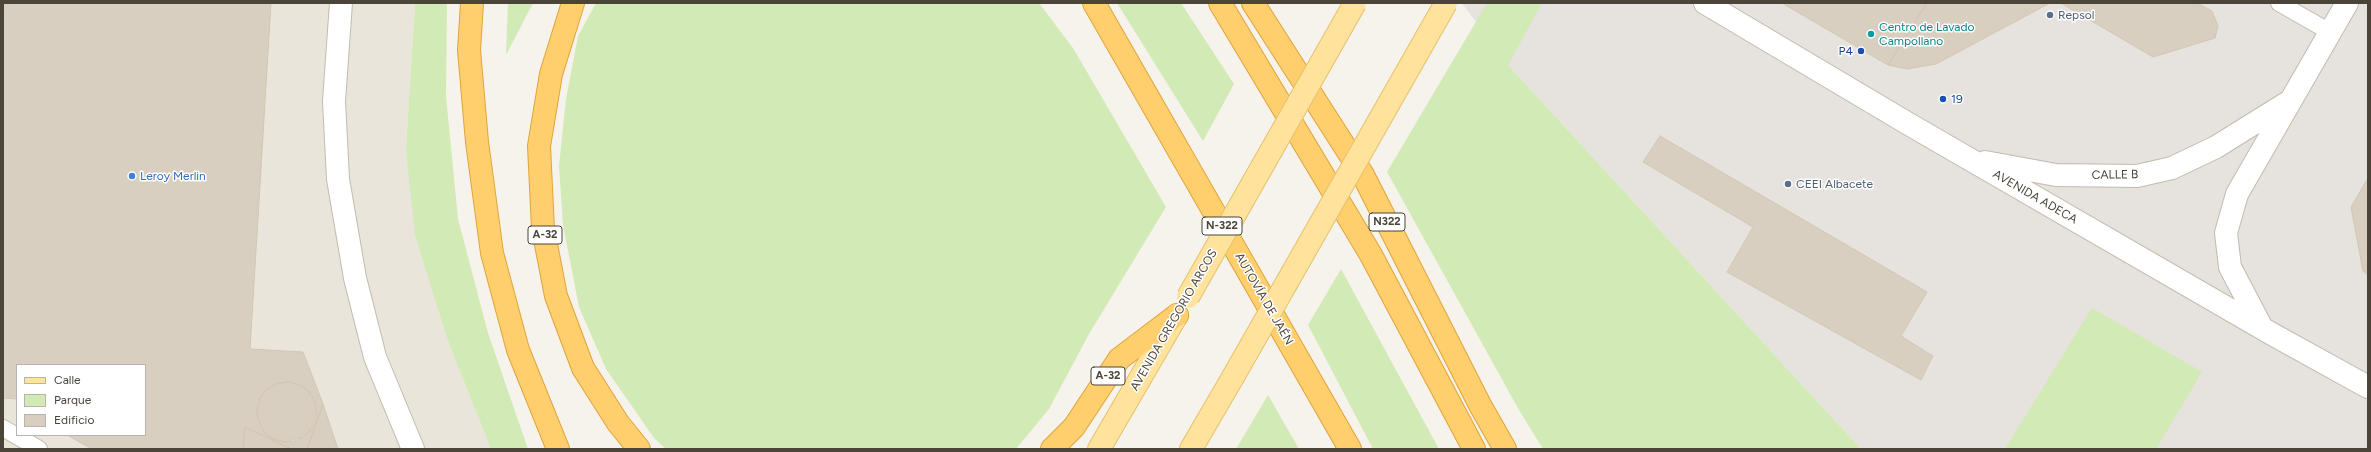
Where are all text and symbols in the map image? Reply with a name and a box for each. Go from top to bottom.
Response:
place label: Repsol [2058,8,2094,22]
marker: Repsol [2045,10,2055,20]
place label: Centro de Lavado Campollano [1879,20,1974,48]
marker: Centro de Lavado Campollano [1866,29,1876,39]
place label: P4 [1839,44,1853,58]
marker: P4 [1856,46,1866,56]
place label: 19 [1951,92,1963,106]
marker: 19 [1938,94,1948,104]
street label: AVENIDA ADECA [1990,167,2080,227]
street label: CALLE B [2092,167,2138,183]
place label: Leroy Merlin [140,169,206,183]
marker: Leroy Merlin [127,171,137,181]
place label: CEEI Albacete [1796,177,1873,191]
marker: CEEI Albacete [1783,179,1793,189]
road number: N322 [1369,213,1405,231]
road number: N-322 [1202,217,1242,235]
road number: A-32 [528,226,562,244]
street label: AVENIDA GREGORIO ARCOS [1127,247,1221,393]
street label: AUTOVÍA DE JAÉN [1232,250,1296,348]
legend [16,364,146,436]
road number: A-32 [1091,367,1125,385]
text: Calle [54,373,81,387]
text: Parque [54,393,91,407]
text: Edificio [54,413,94,427]

